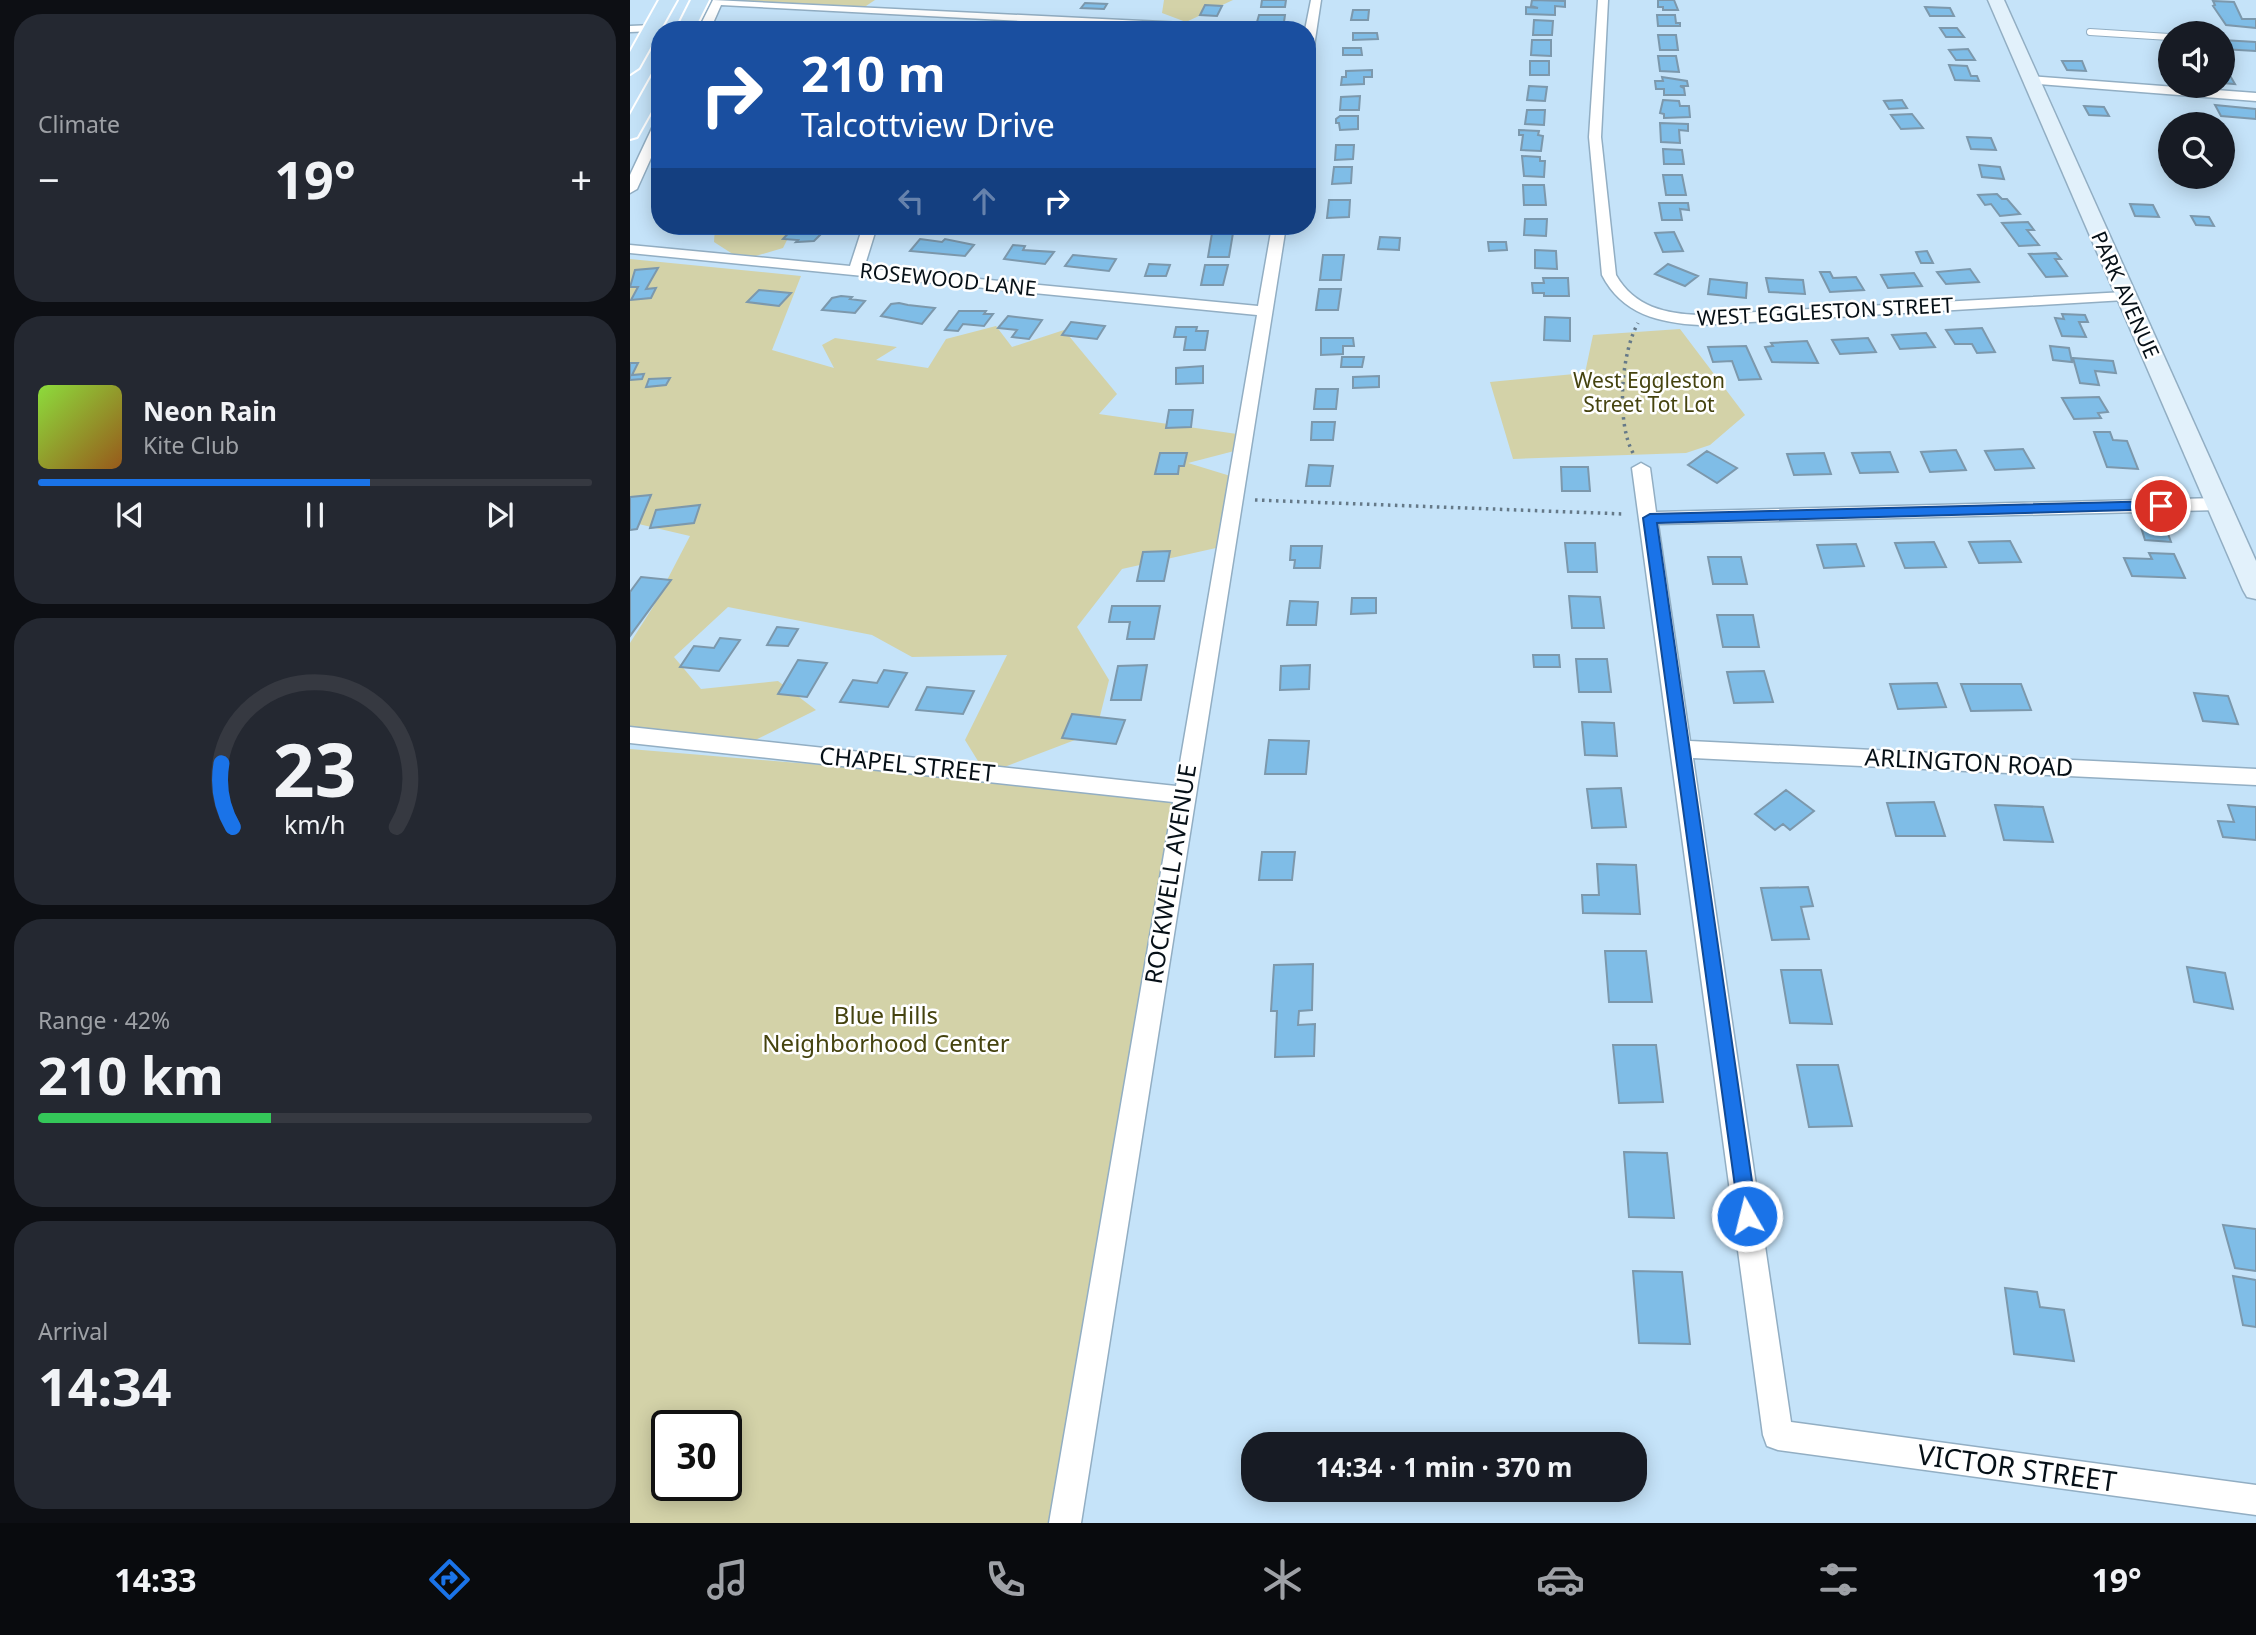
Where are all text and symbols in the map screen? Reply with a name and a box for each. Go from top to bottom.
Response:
map controls [2158,21,2235,189]
button: sound [2158,21,2235,98]
text: 210 m [801,40,946,106]
icon: right [686,49,777,140]
text: Talcottview Drive [801,103,1055,146]
text: Climate [38,108,120,140]
button: search [2158,112,2235,189]
text: 19° [274,143,356,214]
text: − [38,153,60,205]
text: + [570,153,592,205]
icon: left [892,182,930,220]
icon: ahead [965,182,1003,220]
icon: right [1038,182,1076,220]
street label: PARK AVENUE [2085,227,2166,363]
street label: ROSEWOOD LANE [858,256,1038,302]
street label: WEST EGGLESTON STREET [1696,290,1954,332]
park label: West Eggleston Street Tot Lot [1573,366,1725,418]
text: Neon Rain [143,393,277,429]
text: Kite Club [143,429,239,461]
pin [2131,476,2191,536]
icon: arrive [2142,487,2180,525]
icon: previous [111,496,149,534]
icon: pause [296,496,334,534]
icon: next [481,496,519,534]
text: 23 [273,720,357,819]
street label: CHAPEL STREET [818,738,997,789]
street label: ARLINGTON ROAD [1864,740,2074,783]
street label: ROCKWELL AVENUE [1136,762,1203,986]
text: km/h [284,807,346,841]
park label: Blue Hills Neighborhood Center [762,998,1010,1059]
text: Range · 42% [38,1004,170,1036]
text: 210 km [38,1039,224,1110]
position arrow [1710,1179,1784,1253]
text: Arrival [38,1315,108,1347]
text: 14:34 [38,1350,172,1421]
speed limit sign: 30 [651,1410,742,1501]
street label: VICTOR STREET [1915,1434,2120,1500]
text: 14:34 · 1 min · 370 m [1316,1449,1572,1485]
icon: directions [425,1555,474,1604]
icon: music [703,1555,752,1604]
icon: phone [981,1555,1030,1604]
icon: climate [1258,1555,1307,1604]
icon: car [1536,1555,1585,1604]
icon: filters [1814,1555,1863,1604]
text: 14:33 [114,1558,197,1601]
text: 19° [2091,1558,2142,1601]

